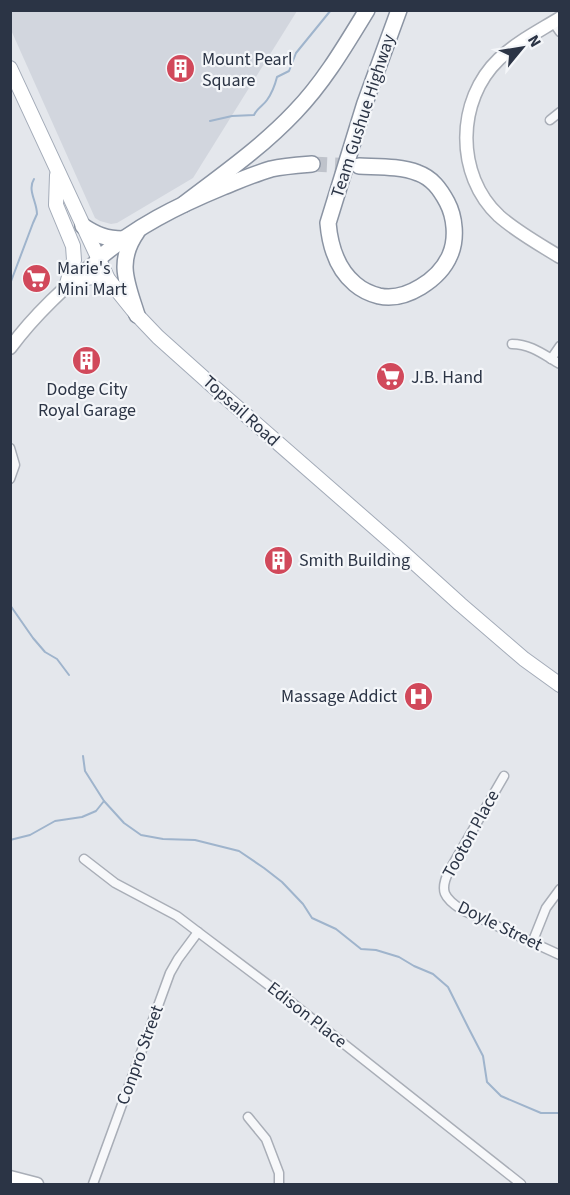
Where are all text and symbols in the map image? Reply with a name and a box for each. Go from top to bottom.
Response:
north arrow [492,18,552,78]
street label: Team Gushue Highway [325,30,401,201]
text: N [522,31,546,51]
place label: Mount Pearl Square [202,47,293,93]
building icon: Mount Pearl Square [165,53,197,85]
place label: Marie's Mini Mart [57,256,127,302]
supermarket icon: Marie's Mini Mart [20,262,52,294]
building icon: Dodge City Royal Garage [71,344,103,376]
supermarket icon: J.B. Hand [374,361,406,393]
place label: J.B. Hand [411,365,483,390]
street label: Topsail Road [197,370,285,452]
place label: Dodge City Royal Garage [38,377,136,423]
building icon: Smith Building [262,544,294,576]
place label: Smith Building [299,548,410,573]
hospital icon: Massage Addict [402,680,434,712]
place label: Massage Addict [281,684,397,709]
street label: Tooton Place [436,785,506,883]
street label: Doyle Street [453,895,547,957]
street label: Edison Place [262,976,352,1054]
street label: Conpro Street [110,1002,170,1108]

